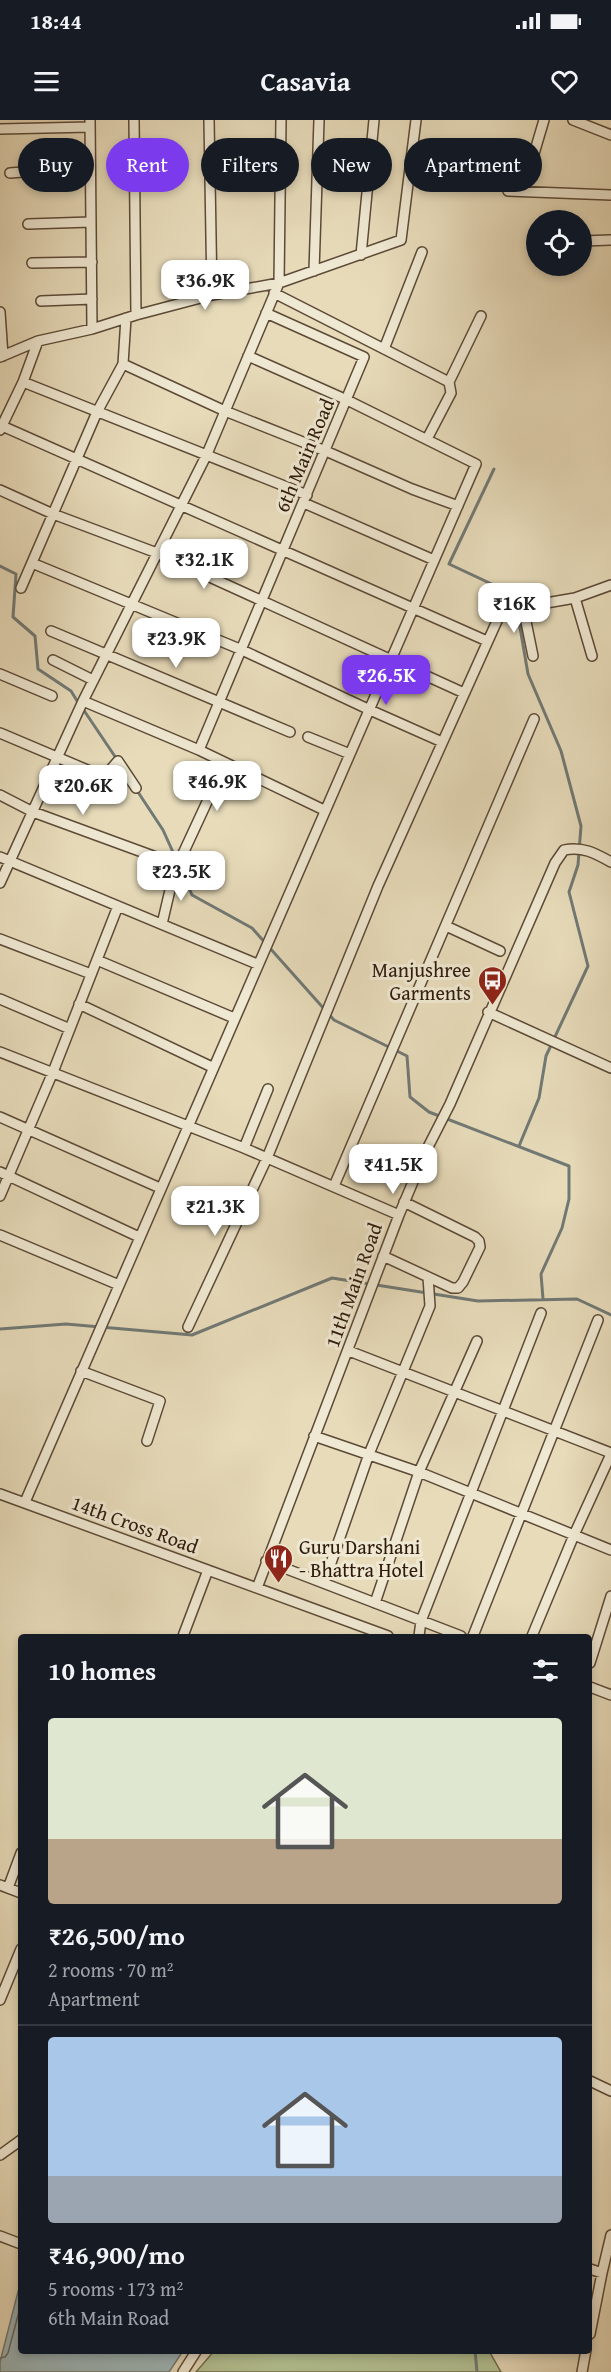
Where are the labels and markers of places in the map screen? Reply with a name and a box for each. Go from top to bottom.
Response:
pin: ₹36.9K [156,260,254,311]
pin: ₹32.1K [155,539,253,590]
pin: ₹16K [478,583,550,634]
pin: ₹23.9K [127,618,225,669]
pin: ₹26.5K [337,655,435,706]
pin: ₹46.9K [168,761,266,812]
pin: ₹20.6K [34,765,132,816]
pin: ₹23.5K [132,851,230,902]
place label: Manjushree Garments [372,955,471,1007]
bus stop icon: Manjushree Garments [476,964,508,1006]
pin: ₹41.5K [344,1144,442,1195]
pin: ₹21.3K [166,1186,264,1237]
place label: Guru Darshani - Bhattra Hotel [299,1532,424,1584]
restaurant icon: Guru Darshani - Bhattra Hotel [262,1542,294,1584]

